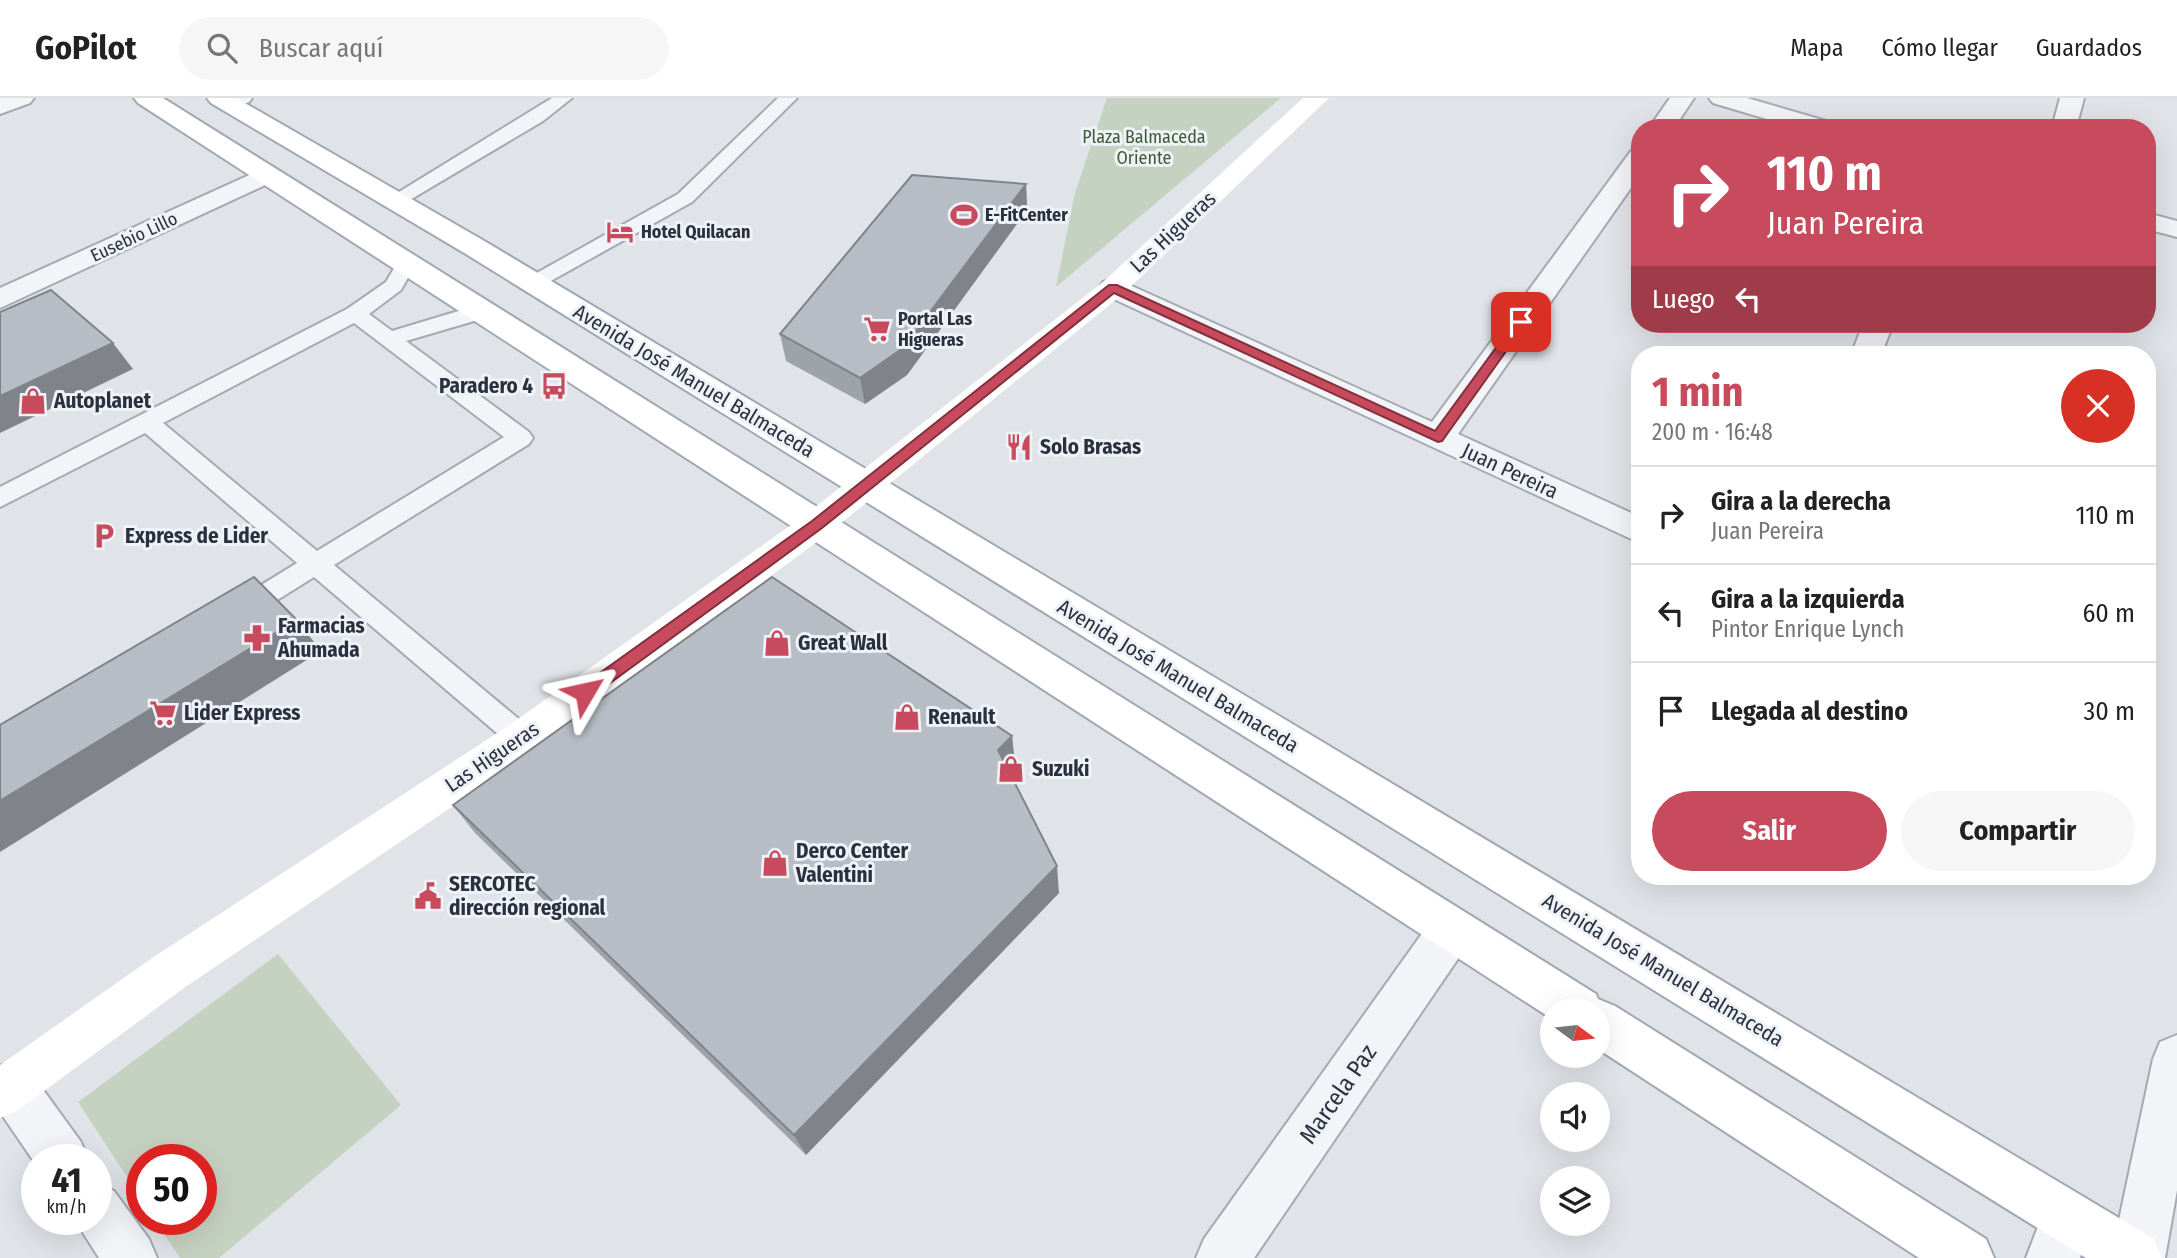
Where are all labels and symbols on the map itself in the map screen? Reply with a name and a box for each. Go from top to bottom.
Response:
park label: Plaza Balmaceda Oriente [1082,126,1206,169]
street label: Las Higueras [1125,186,1221,278]
sports icon: E-FitCenter [949,200,979,230]
place label: E-FitCenter [985,204,1068,226]
street label: Eusebio Lillo [87,207,181,267]
hotel icon: Hotel Quilacan [605,217,635,247]
place label: Hotel Quilacan [641,221,750,243]
pin [1491,292,1551,352]
street label: Avenida José Manuel Balmaceda [569,299,819,463]
place label: Portal Las Higueras [898,308,972,351]
supermarket icon: Portal Las Higueras [862,314,892,344]
bus stop icon: Paradero 4 [539,371,569,401]
place label: Paradero 4 [439,373,533,399]
shop icon: Autoplanet [18,386,48,416]
place label: Autoplanet [53,388,152,414]
restaurant icon: Solo Brasas [1004,432,1034,462]
place label: Solo Brasas [1040,434,1141,460]
street label: Juan Pereira [1458,437,1562,505]
parking icon: Express de Lider [89,521,119,551]
place label: Express de Lider [125,523,268,549]
street label: Avenida José Manuel Balmaceda [1053,594,1303,758]
place label: Farmacias Ahumada [277,613,365,663]
pharmacy icon: Farmacias Ahumada [242,623,272,653]
shop icon: Great Wall [762,628,792,658]
place label: Great Wall [798,630,888,656]
position arrow [548,655,622,729]
supermarket icon: Lider Express [148,698,178,728]
place label: Lider Express [184,700,301,726]
shop icon: Renault [892,702,922,732]
place label: Renault [928,704,996,730]
street label: Las Higueras [440,716,544,798]
shop icon: Suzuki [996,754,1026,784]
place label: Suzuki [1032,756,1089,782]
place label: Derco Center Valentini [795,838,908,888]
shop icon: Derco Center Valentini [760,848,790,878]
place label: SERCOTEC dirección regional [449,871,606,921]
public building icon: SERCOTEC dirección regional [413,881,443,911]
street label: Avenida José Manuel Balmaceda [1538,888,1788,1052]
north arrow [1540,998,1610,1068]
street label: Marcela Paz [1294,1039,1382,1149]
speed limit sign: 50 [126,1144,217,1235]

